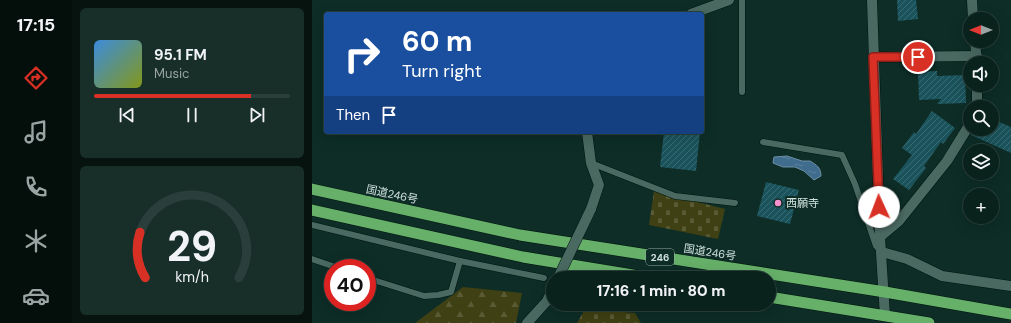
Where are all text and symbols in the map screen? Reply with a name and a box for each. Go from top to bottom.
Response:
north arrow [963,12,999,48]
map controls [963,12,999,224]
text: 17:15 [17,13,55,37]
text: 60 m [402,23,472,60]
icon: right [336,28,388,80]
pin [901,40,935,74]
text: 95.1 FM [154,45,207,65]
icon: arrive [907,46,929,68]
button: sound [963,56,999,92]
text: Turn right [402,59,482,83]
icon: directions [22,64,50,92]
text: Music [154,65,189,82]
button: search [963,100,999,136]
icon: previous [116,104,138,126]
icon: pause [181,104,203,126]
icon: next [246,104,268,126]
icon: arrive [378,104,400,126]
text: Then [336,105,370,125]
icon: music [22,118,50,146]
button: layers [963,144,999,180]
icon: phone [22,173,50,201]
street label: 国道246号 [365,182,419,206]
position arrow [858,186,900,228]
button: + [963,188,999,224]
place label: 西願寺 [786,196,819,210]
marker: 西願寺 [773,198,783,208]
text: 29 [167,220,217,274]
icon: climate [22,227,50,255]
street label: 国道246号 [683,241,737,263]
road number: 246 [646,249,674,265]
speed limit sign: 40 [324,259,376,311]
text: km/h [175,268,209,286]
text: 17:16 · 1 min · 80 m [597,281,725,301]
icon: car [22,282,50,310]

